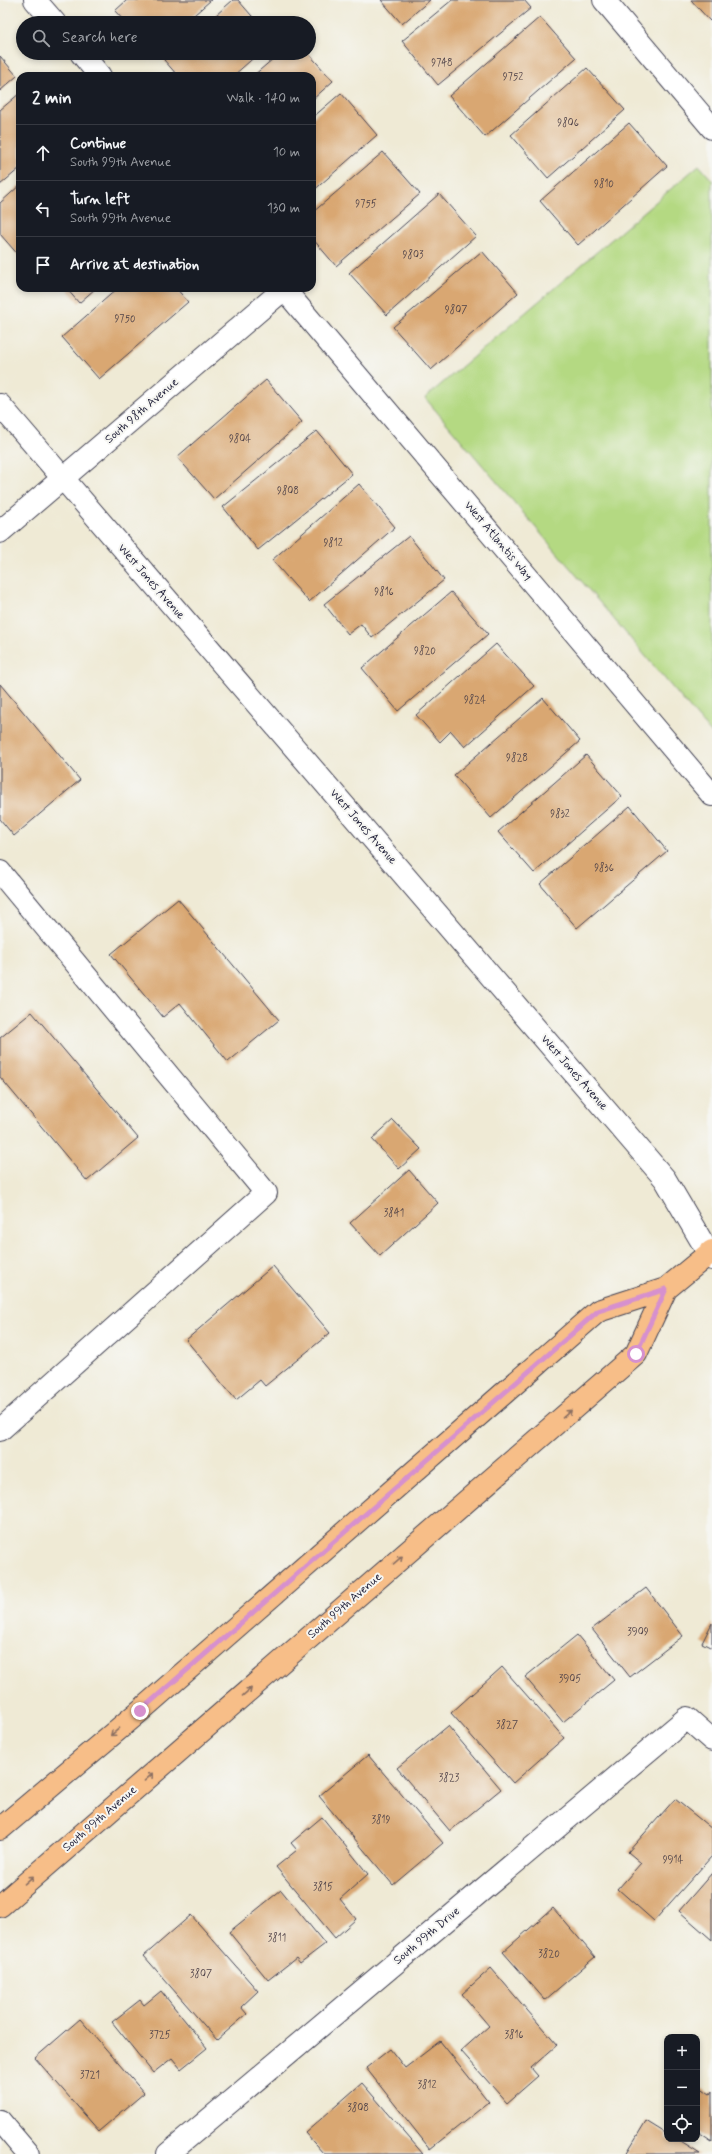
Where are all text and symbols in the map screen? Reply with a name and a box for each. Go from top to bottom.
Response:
search box [16,16,316,60]
icon: search [30,27,52,49]
text: Search here [62,28,138,48]
house number: 9748 [431,57,453,70]
house number: 9752 [503,71,523,84]
text: 2 min [32,87,72,109]
text: Walk · 140 m [227,90,300,107]
house number: 9806 [557,116,579,130]
text: Continue [70,134,126,154]
icon: ahead [32,142,54,164]
text: 10 m [273,144,300,161]
text: South 99th Avenue [70,154,171,171]
house number: 9810 [594,177,614,191]
text: Turn left [70,190,130,210]
icon: left [32,198,54,220]
house number: 9755 [355,198,377,211]
text: 130 m [267,200,300,217]
text: South 99th Avenue [70,210,171,227]
house number: 9803 [403,248,424,262]
icon: arrive [32,254,54,276]
text: Arrive at destination [70,255,199,275]
house number: 9807 [445,303,467,317]
house number: 9750 [114,313,136,326]
street label: South 98th Avenue [102,374,182,447]
house number: 9804 [229,432,251,446]
house number: 9808 [277,484,299,498]
street label: West Atlantis Way [460,498,536,584]
house number: 9812 [323,536,343,550]
street label: West Jones Avenue [114,541,188,623]
house number: 9816 [374,585,394,599]
house number: 9820 [414,644,436,658]
house number: 9824 [464,693,486,707]
house number: 9828 [506,751,528,765]
street label: West Jones Avenue [326,786,400,868]
house number: 9832 [550,807,570,821]
house number: 9836 [594,861,614,875]
street label: West Jones Avenue [537,1032,611,1114]
house number: 3841 [384,1206,404,1220]
route start [627,1345,645,1363]
one-way arrow [562,1409,572,1418]
one-way arrow [393,1556,403,1565]
street label: South 99th Avenue [305,1569,386,1643]
house number: 3909 [627,1626,649,1639]
house number: 3905 [559,1673,581,1686]
one-way arrow [242,1687,252,1696]
route end [131,1702,149,1720]
house number: 3827 [496,1718,518,1732]
one-way arrow [110,1727,120,1736]
house number: 3823 [439,1771,460,1785]
one-way arrow [144,1772,154,1781]
street label: South 99th Avenue [60,1782,141,1856]
house number: 3819 [372,1813,390,1827]
house number: 9914 [663,1854,683,1867]
one-way arrow [24,1876,35,1885]
house number: 3815 [313,1880,333,1894]
street label: South 99th Drive [390,1903,464,1969]
house number: 3811 [268,1931,286,1945]
house number: 3820 [538,1947,560,1961]
house number: 3807 [190,1967,212,1981]
house number: 3816 [504,2028,524,2042]
house number: 3725 [149,2029,171,2042]
map controls [664,2034,700,2142]
button: + [664,2034,700,2070]
house number: 3721 [80,2069,100,2082]
button: − [664,2070,700,2106]
house number: 3812 [418,2078,436,2092]
house number: 3808 [347,2101,369,2115]
button: locate [664,2106,700,2142]

